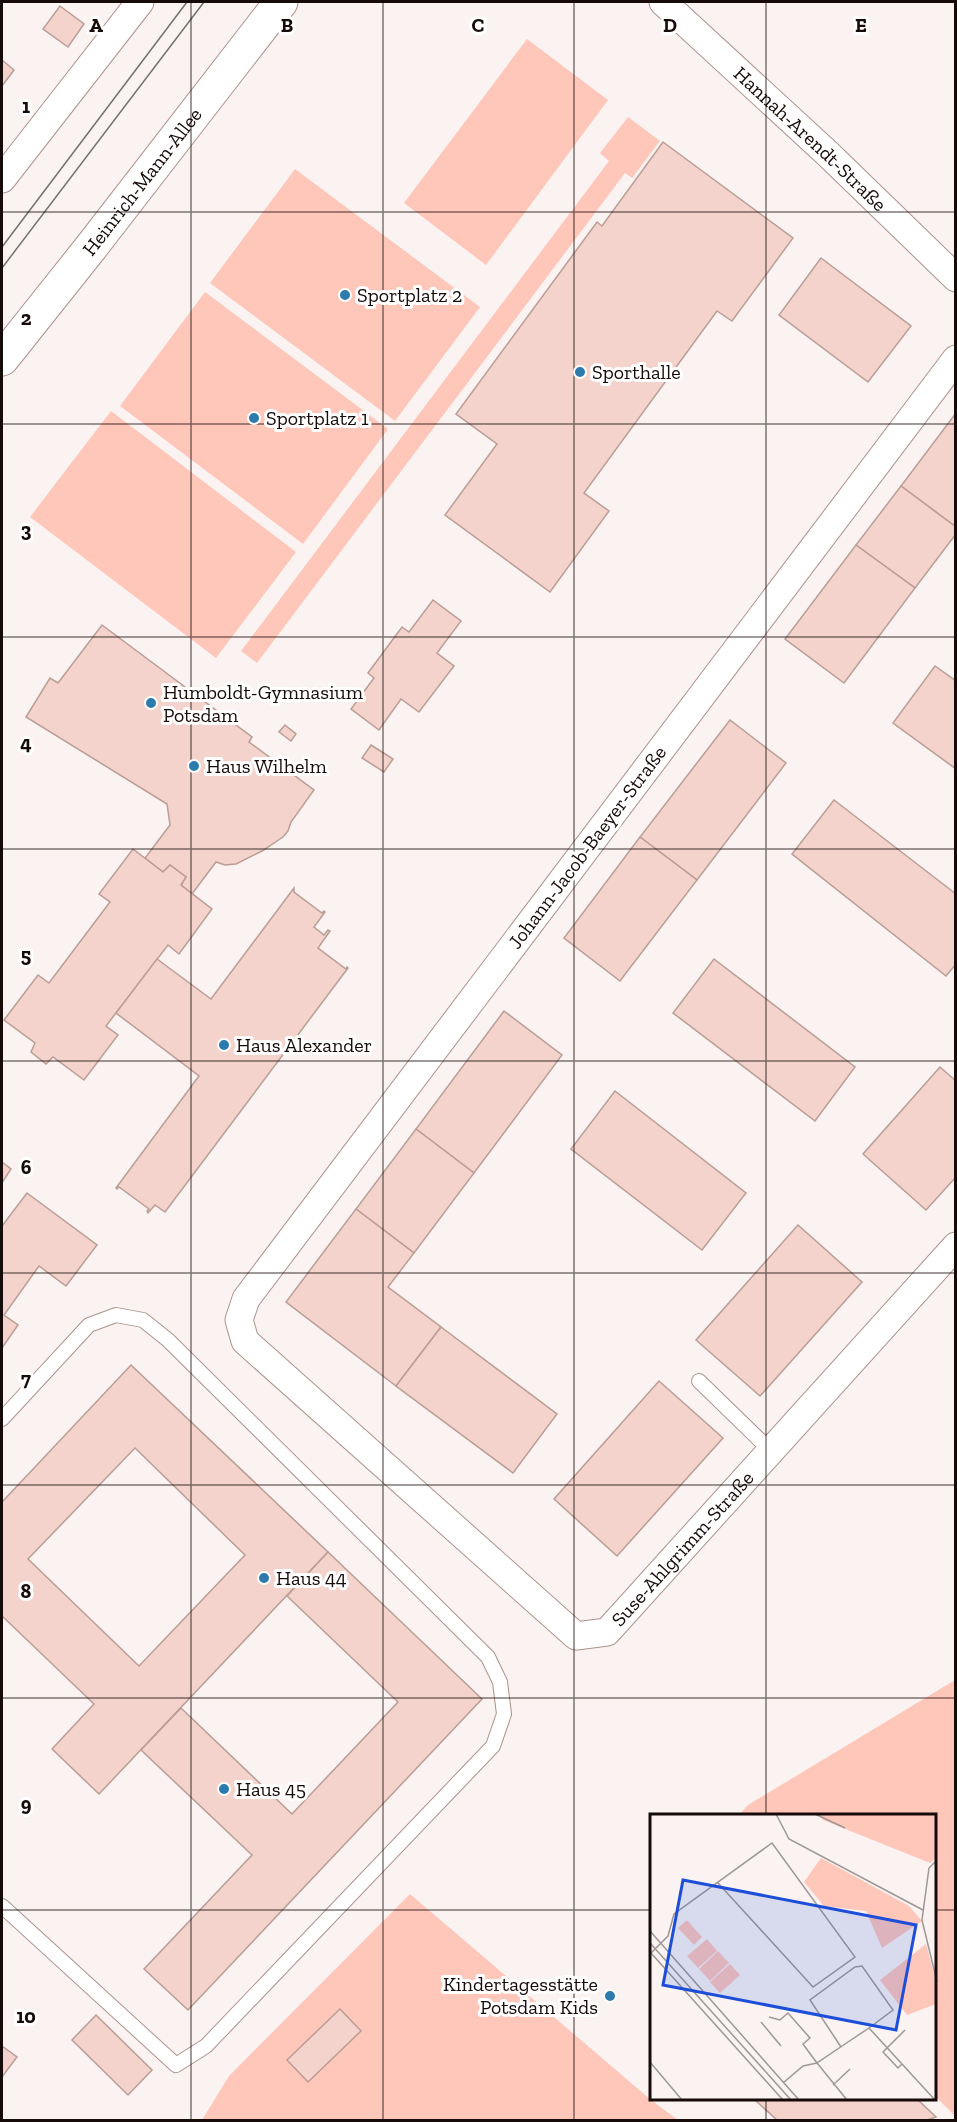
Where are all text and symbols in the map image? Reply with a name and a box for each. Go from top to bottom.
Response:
text: A [89,13,103,37]
text: B [281,13,293,37]
text: C [472,13,485,37]
text: D [663,13,677,37]
text: E [855,13,867,37]
street label: Hannah-Arendt-Straße [729,61,892,216]
text: 1 [22,94,30,118]
street label: Heinrich-Mann-Allee [77,103,207,260]
place label: Sportplatz 2 [357,283,462,307]
marker: Sportplatz 2 [338,288,352,302]
text: 2 [21,306,32,330]
place label: Sporthalle [592,360,681,384]
marker: Sporthalle [573,365,587,379]
place label: Sportplatz 1 [266,406,369,430]
marker: Sportplatz 1 [247,411,261,425]
text: 3 [21,518,32,542]
place label: Humboldt-Gymnasium Potsdam [163,680,364,727]
marker: Humboldt-Gymnasium Potsdam [144,696,158,710]
text: 4 [20,731,32,755]
street label: Johann-Jacob-Baeyer-Straße [503,741,671,953]
place label: Haus Wilhelm [206,754,328,778]
marker: Haus Wilhelm [187,759,201,773]
text: 5 [21,943,31,967]
place label: Haus Alexander [236,1033,372,1057]
marker: Haus Alexander [217,1038,231,1052]
text: 6 [21,1155,32,1179]
text: 7 [21,1367,31,1391]
street label: Suse-Ahlgrimm-Straße [606,1466,759,1631]
place label: Haus 44 [276,1566,347,1590]
marker: Haus 44 [257,1571,271,1585]
text: 8 [21,1579,32,1603]
place label: Haus 45 [236,1777,306,1801]
marker: Haus 45 [217,1782,231,1796]
text: 9 [21,1792,32,1816]
inset map [650,1814,936,2101]
place label: Kindertagesstätte Potsdam Kids [443,1972,598,2019]
marker: Kindertagesstätte Potsdam Kids [603,1989,617,2003]
text: 10 [16,2004,36,2028]

